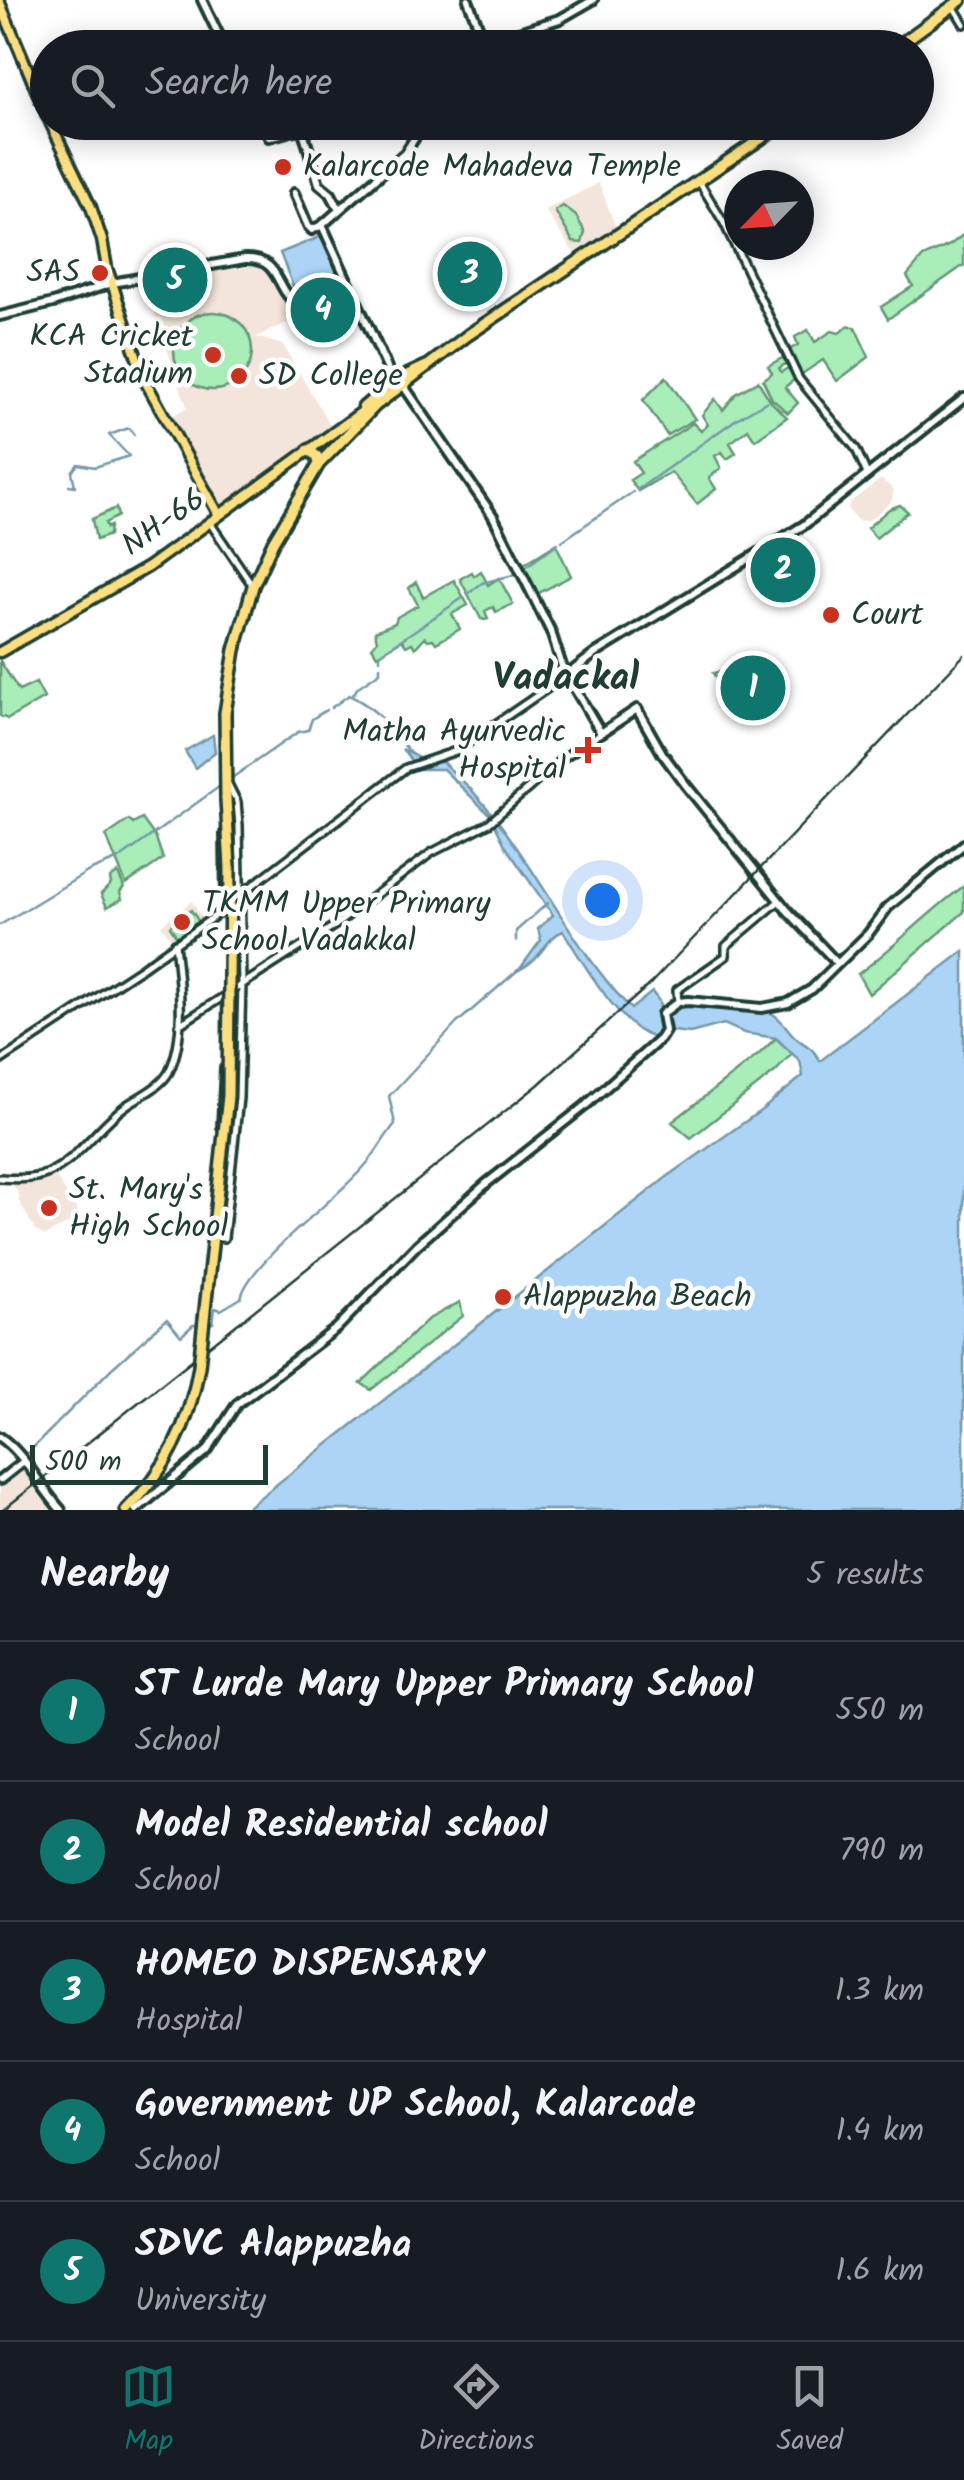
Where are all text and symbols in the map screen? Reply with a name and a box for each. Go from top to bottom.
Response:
search box [30,30,934,140]
text: Search here [145,55,332,115]
icon: search [65,58,120,113]
place label: Kalarcode Mahadeva Temple [303,142,681,193]
marker: Kalarcode Mahadeva Temple [272,156,294,178]
north arrow [724,170,814,260]
pin: 3 [438,236,502,312]
pin: 5 [142,242,208,318]
place label: SAS [27,248,80,299]
marker: SAS [89,262,111,284]
pin: 4 [290,272,356,348]
place label: KCA Cricket Stadium [29,312,194,400]
marker: KCA Cricket Stadium [202,344,224,366]
place label: SD College [259,351,403,402]
marker: SD College [228,365,250,387]
street label: NH-66 [111,475,217,571]
pin: 2 [750,532,816,608]
place label: Court [851,590,924,641]
marker: Court [820,604,842,626]
district label: Vadackal [493,649,640,709]
pin: 1 [720,650,786,726]
place label: Matha Ayurvedic Hospital [342,707,566,795]
marker: Matha Ayurvedic Hospital [575,737,601,763]
your location [577,875,628,926]
place label: TKMM Upper Primary School Vadakkal [202,879,492,967]
marker: TKMM Upper Primary School Vadakkal [171,911,193,933]
place label: St. Mary's High School [69,1165,229,1253]
marker: St. Mary's High School [38,1197,60,1219]
place label: Alappuzha Beach [523,1272,752,1323]
marker: Alappuzha Beach [492,1286,514,1308]
scale bar [30,1440,268,1484]
text: 500 m [45,1440,122,1485]
text: Nearby [40,1542,169,1609]
text: 5 results [806,1550,924,1601]
text: ST Lurde Mary Upper Primary School [135,1656,753,1716]
text: 1 [68,1686,77,1737]
text: 550 m [835,1686,924,1737]
text: School [135,1716,220,1767]
text: Model Residential school [135,1796,548,1856]
text: 2 [63,1826,82,1877]
text: 790 m [839,1826,924,1877]
text: School [135,1856,220,1907]
text: HOMEO DISPENSARY [135,1936,484,1996]
text: 3 [64,1966,81,2017]
text: 1.3 km [835,1966,924,2017]
text: Hospital [135,1996,243,2047]
text: Government UP School, Kalarcode [135,2076,696,2136]
text: 4 [64,2106,81,2157]
text: 1.4 km [835,2106,924,2157]
text: School [135,2136,220,2187]
text: SDVC Alappuzha [135,2216,411,2276]
text: 5 [64,2246,81,2297]
text: 1.6 km [835,2246,924,2297]
text: University [135,2276,266,2327]
tab: Map [121,2359,176,2464]
tab: Directions [418,2359,534,2464]
tab: Saved [777,2359,843,2464]

